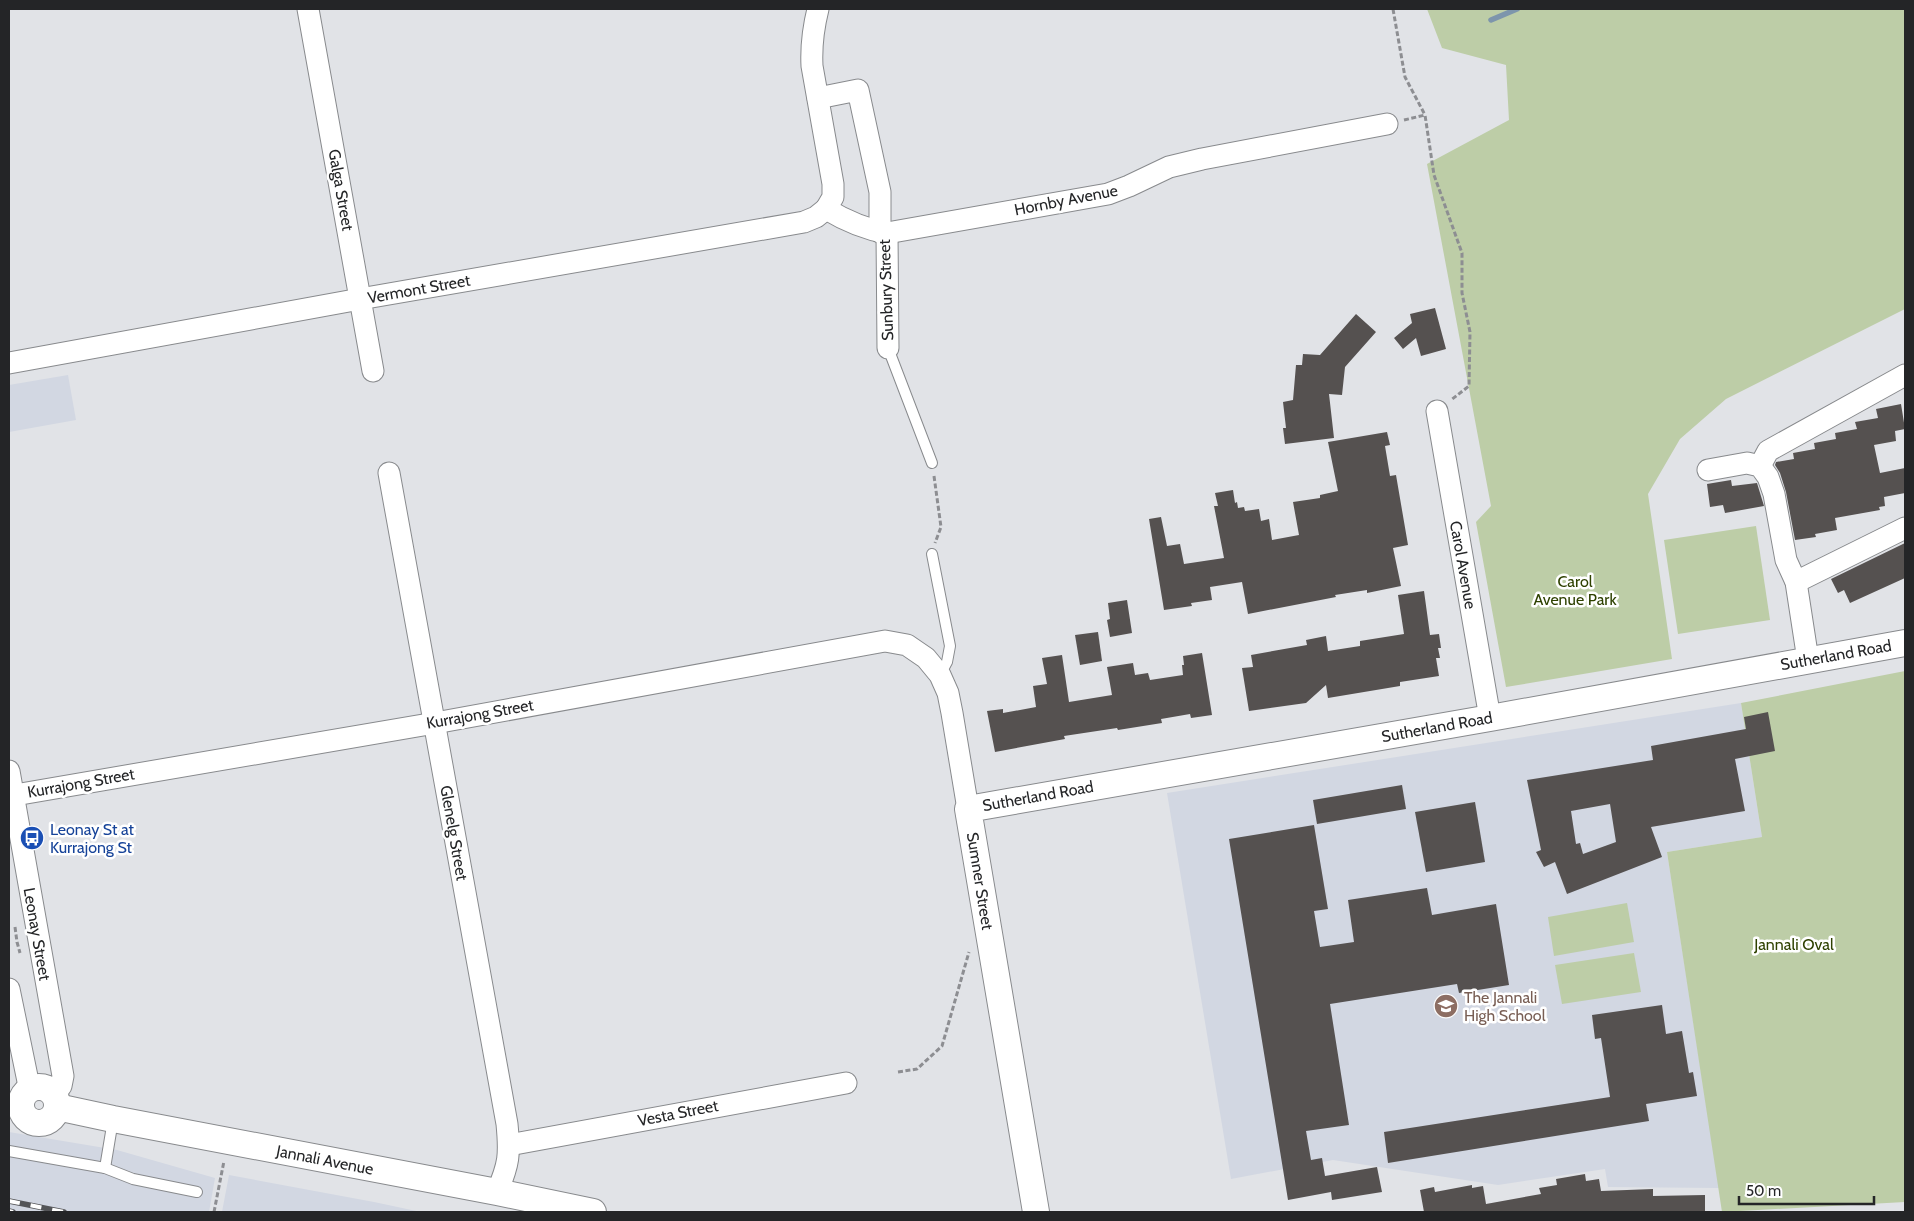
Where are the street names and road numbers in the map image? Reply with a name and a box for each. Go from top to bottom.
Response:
street label: Galga Street [324,148,358,233]
street label: Hornby Avenue [1013,181,1119,219]
street label: Sunbury Street [875,238,897,341]
street label: Vermont Street [366,271,472,307]
street label: Carol Avenue [1446,519,1480,611]
street label: Sutherland Road [1779,636,1893,674]
street label: Kurrajong Street [425,695,536,733]
street label: Sutherland Road [1380,708,1494,746]
street label: Kurrajong Street [26,764,137,802]
street label: Sutherland Road [981,777,1095,815]
street label: Glenelg Street [436,784,472,883]
street label: Sumner Street [963,831,997,932]
street label: Leonay Street [19,886,55,983]
street label: Vesta Street [636,1096,720,1130]
street label: Jannali Avenue [274,1141,375,1179]

